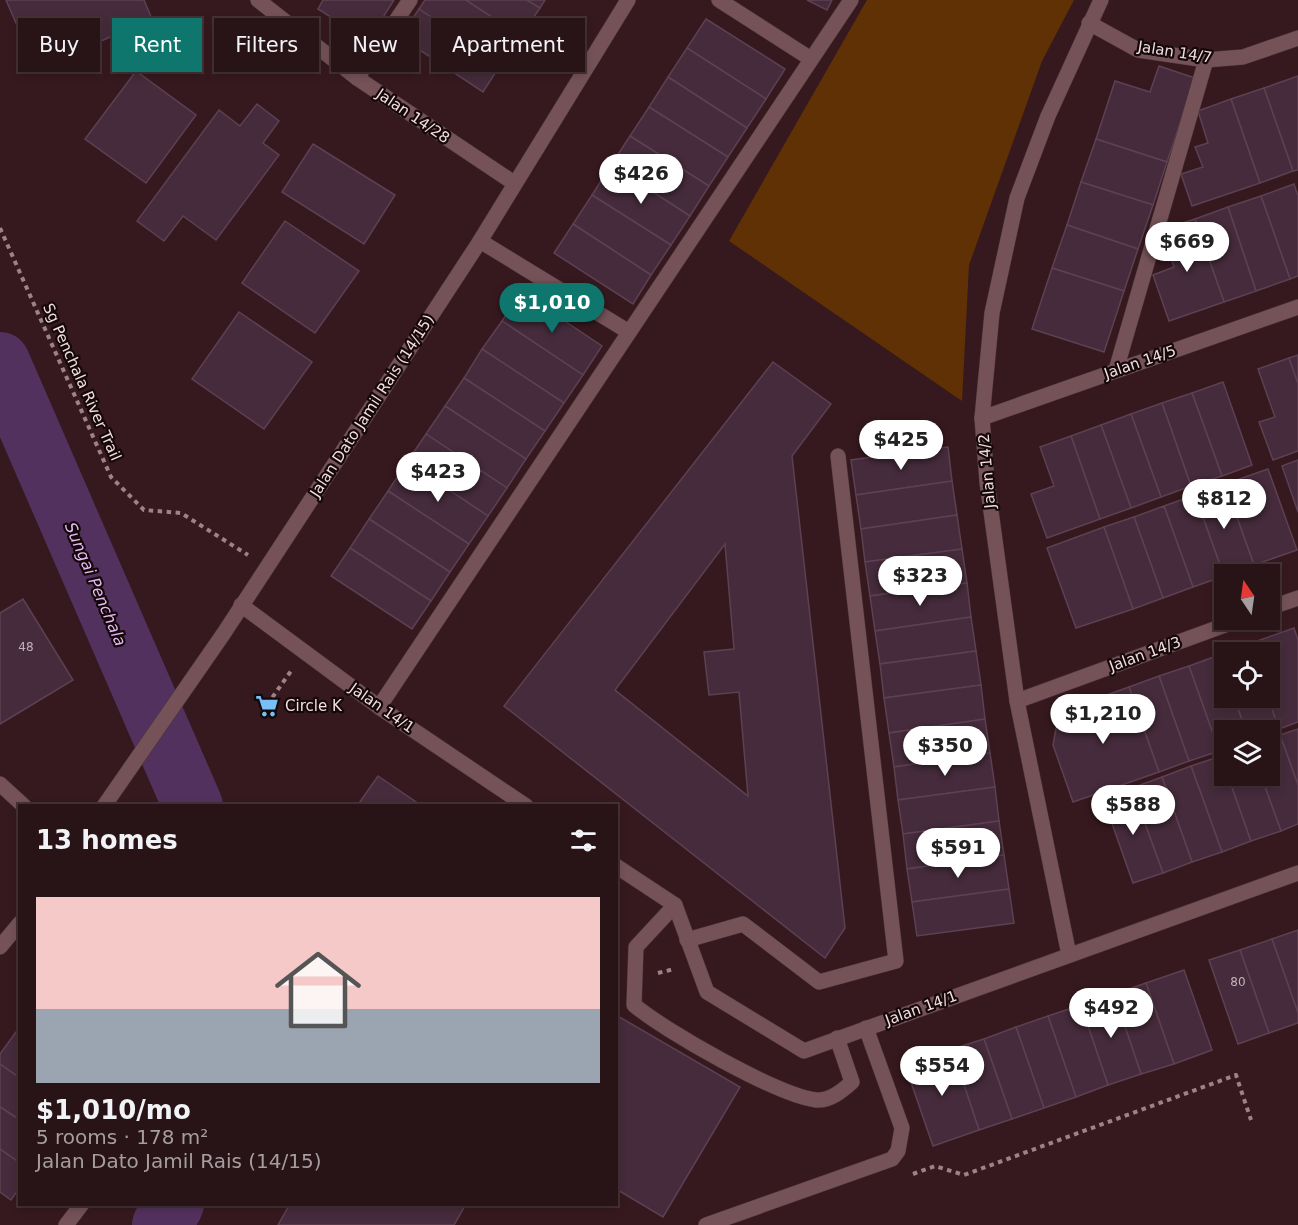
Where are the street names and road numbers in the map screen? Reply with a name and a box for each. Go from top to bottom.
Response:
street label: Jalan 14/7 [1136,37,1213,67]
street label: Jalan 14/28 [372,84,453,147]
street label: Sg Penchala River Trail [39,300,125,464]
street label: Jalan Dato Jamil Rais (14/15) [306,311,438,502]
street label: Jalan 14/5 [1101,341,1178,383]
street label: Jalan 14/2 [975,433,999,510]
street label: Jalan 14/3 [1106,633,1183,676]
street label: Jalan 14/1 [345,679,418,737]
street label: Jalan 14/1 [882,987,959,1030]

